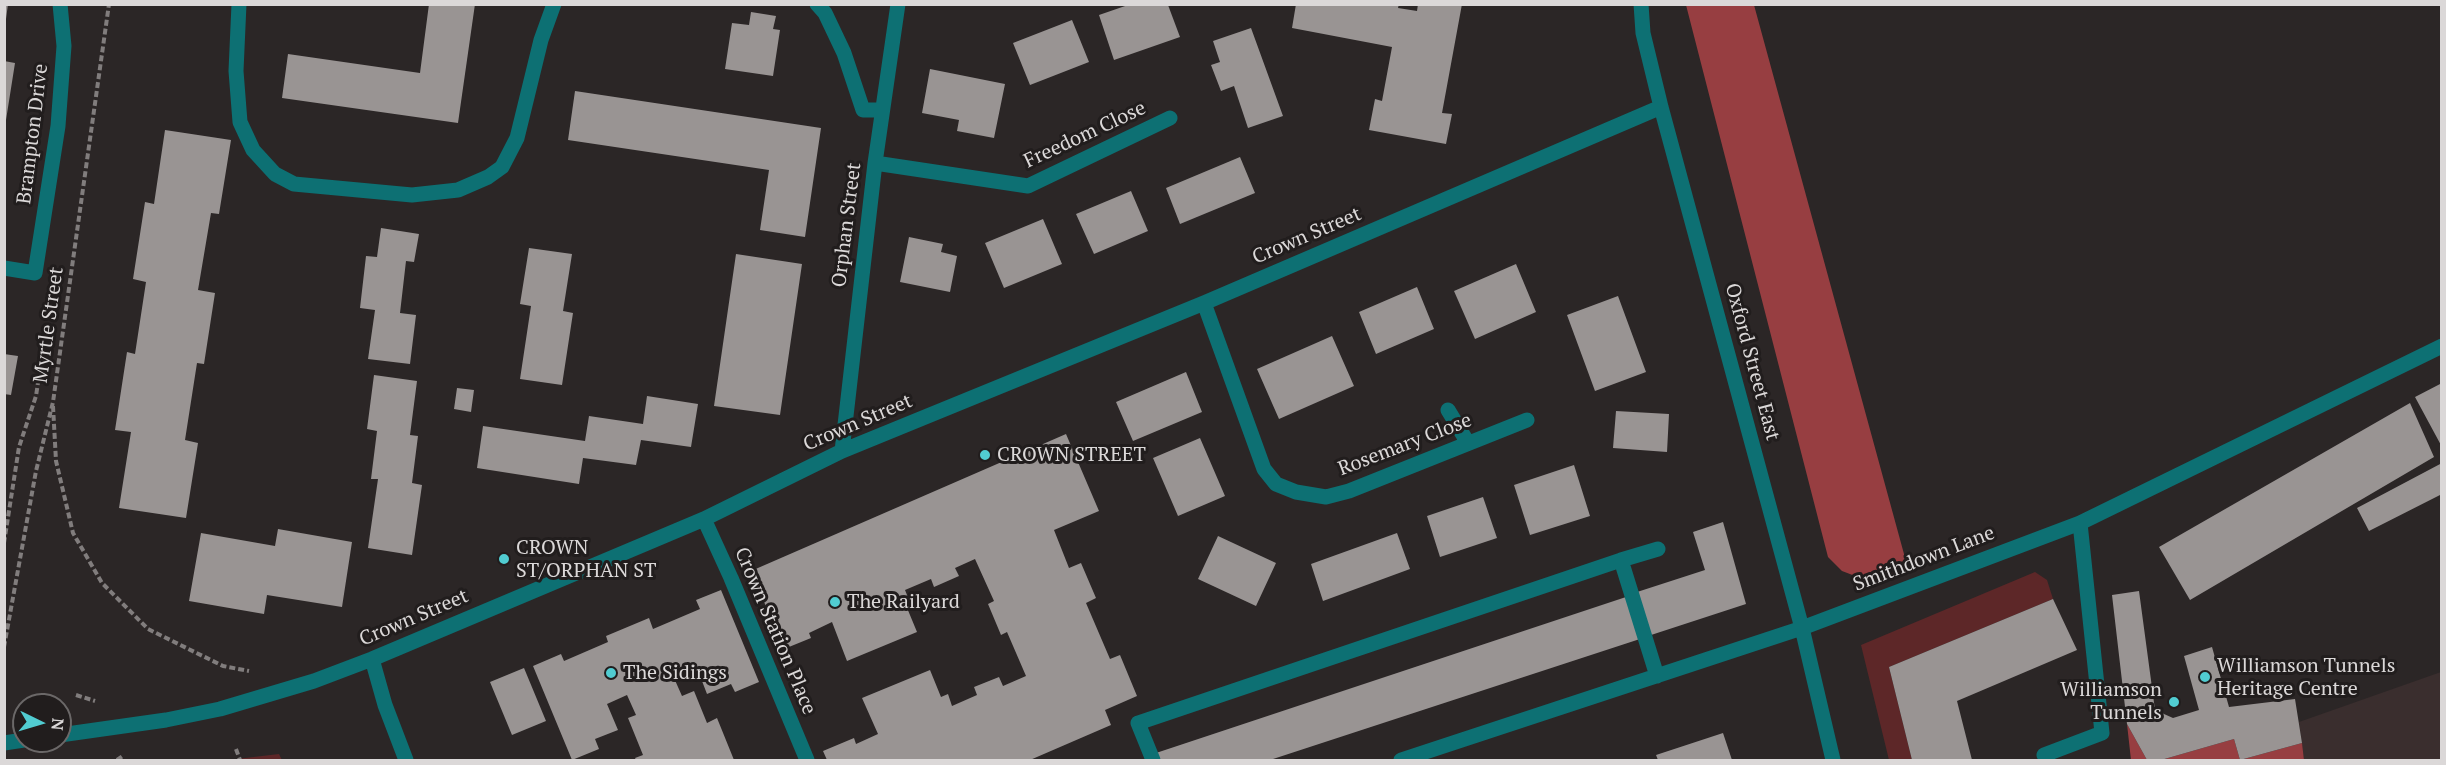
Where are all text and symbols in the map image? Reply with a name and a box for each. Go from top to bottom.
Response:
street label: Brampton Drive [12,62,54,206]
street label: Freedom Close [1020,96,1150,174]
street label: Orphan Street [827,161,867,289]
street label: Crown Street [1249,202,1365,270]
street label: Myrtle Street [29,265,69,385]
street label: Oxford Street East [1719,281,1785,443]
street label: Crown Street [800,389,916,457]
street label: Rosemary Close [1335,409,1475,481]
place label: CROWN STREET [997,443,1146,467]
marker: CROWN STREET [978,448,992,462]
street label: Smithdown Lane [1850,521,1998,597]
place label: CROWN ST/ORPHAN ST [516,536,656,583]
street label: Crown Station Place [729,544,821,718]
marker: CROWN ST/ORPHAN ST [497,552,511,566]
street label: Crown Street [356,584,472,652]
place label: The Railyard [847,590,960,614]
marker: The Railyard [828,595,842,609]
place label: Williamson Tunnels Heritage Centre [2217,654,2395,701]
place label: The Sidings [623,661,727,685]
marker: The Sidings [604,666,618,680]
marker: Williamson Tunnels Heritage Centre [2198,670,2212,684]
place label: Williamson Tunnels [2060,678,2162,725]
north arrow [12,693,72,753]
marker: Williamson Tunnels [2167,695,2181,709]
text: N [46,717,69,731]

